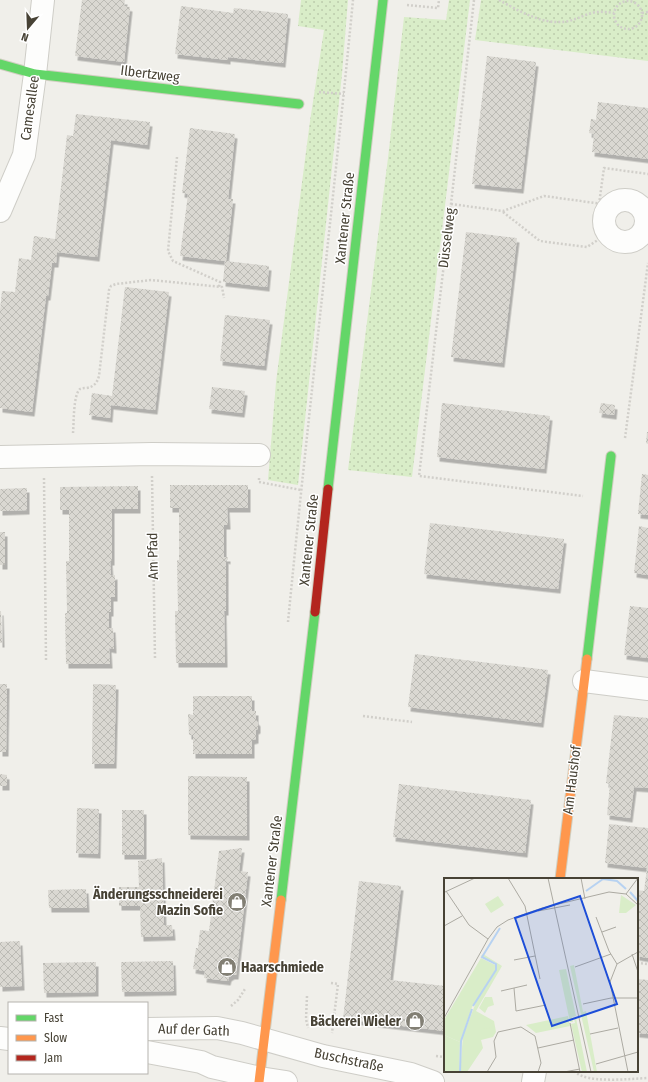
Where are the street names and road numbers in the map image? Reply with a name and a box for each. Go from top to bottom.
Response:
street label: Ilbertzweg [119,62,181,86]
street label: Camesallee [17,74,43,142]
street label: Xantener Straße [332,171,358,265]
street label: Düsselweg [435,207,459,269]
street label: Xantener Straße [296,493,322,587]
street label: Am Pfad [144,532,162,580]
street label: Am Haushof [559,743,585,815]
street label: Xantener Straße [258,814,286,908]
street label: Auf der Gath [158,1020,230,1040]
street label: Buschstraße [313,1044,385,1076]

